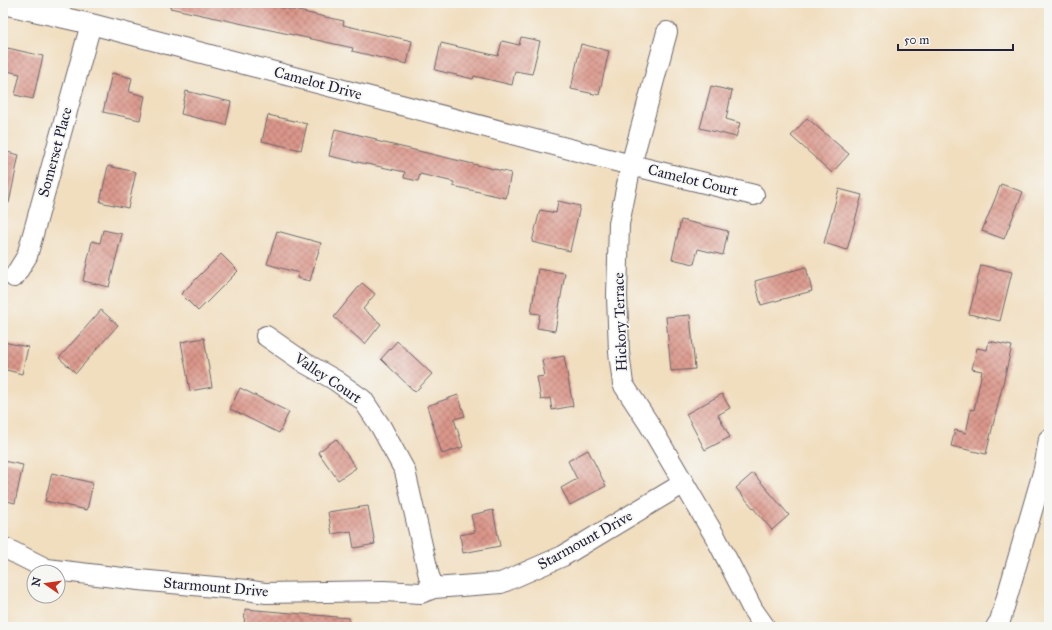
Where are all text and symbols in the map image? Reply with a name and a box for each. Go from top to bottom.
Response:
scale bar [898,26,1013,52]
text: 50 m [904,33,929,47]
street label: Camelot Drive [272,63,364,103]
street label: Somerset Place [34,105,76,199]
street label: Camelot Court [646,160,741,200]
street label: Hickory Terrace [609,272,631,372]
street label: Valley Court [290,348,365,407]
street label: Starmount Drive [535,507,635,573]
north arrow [26,564,66,604]
street label: Starmount Drive [163,573,269,601]
text: N [29,575,44,588]

